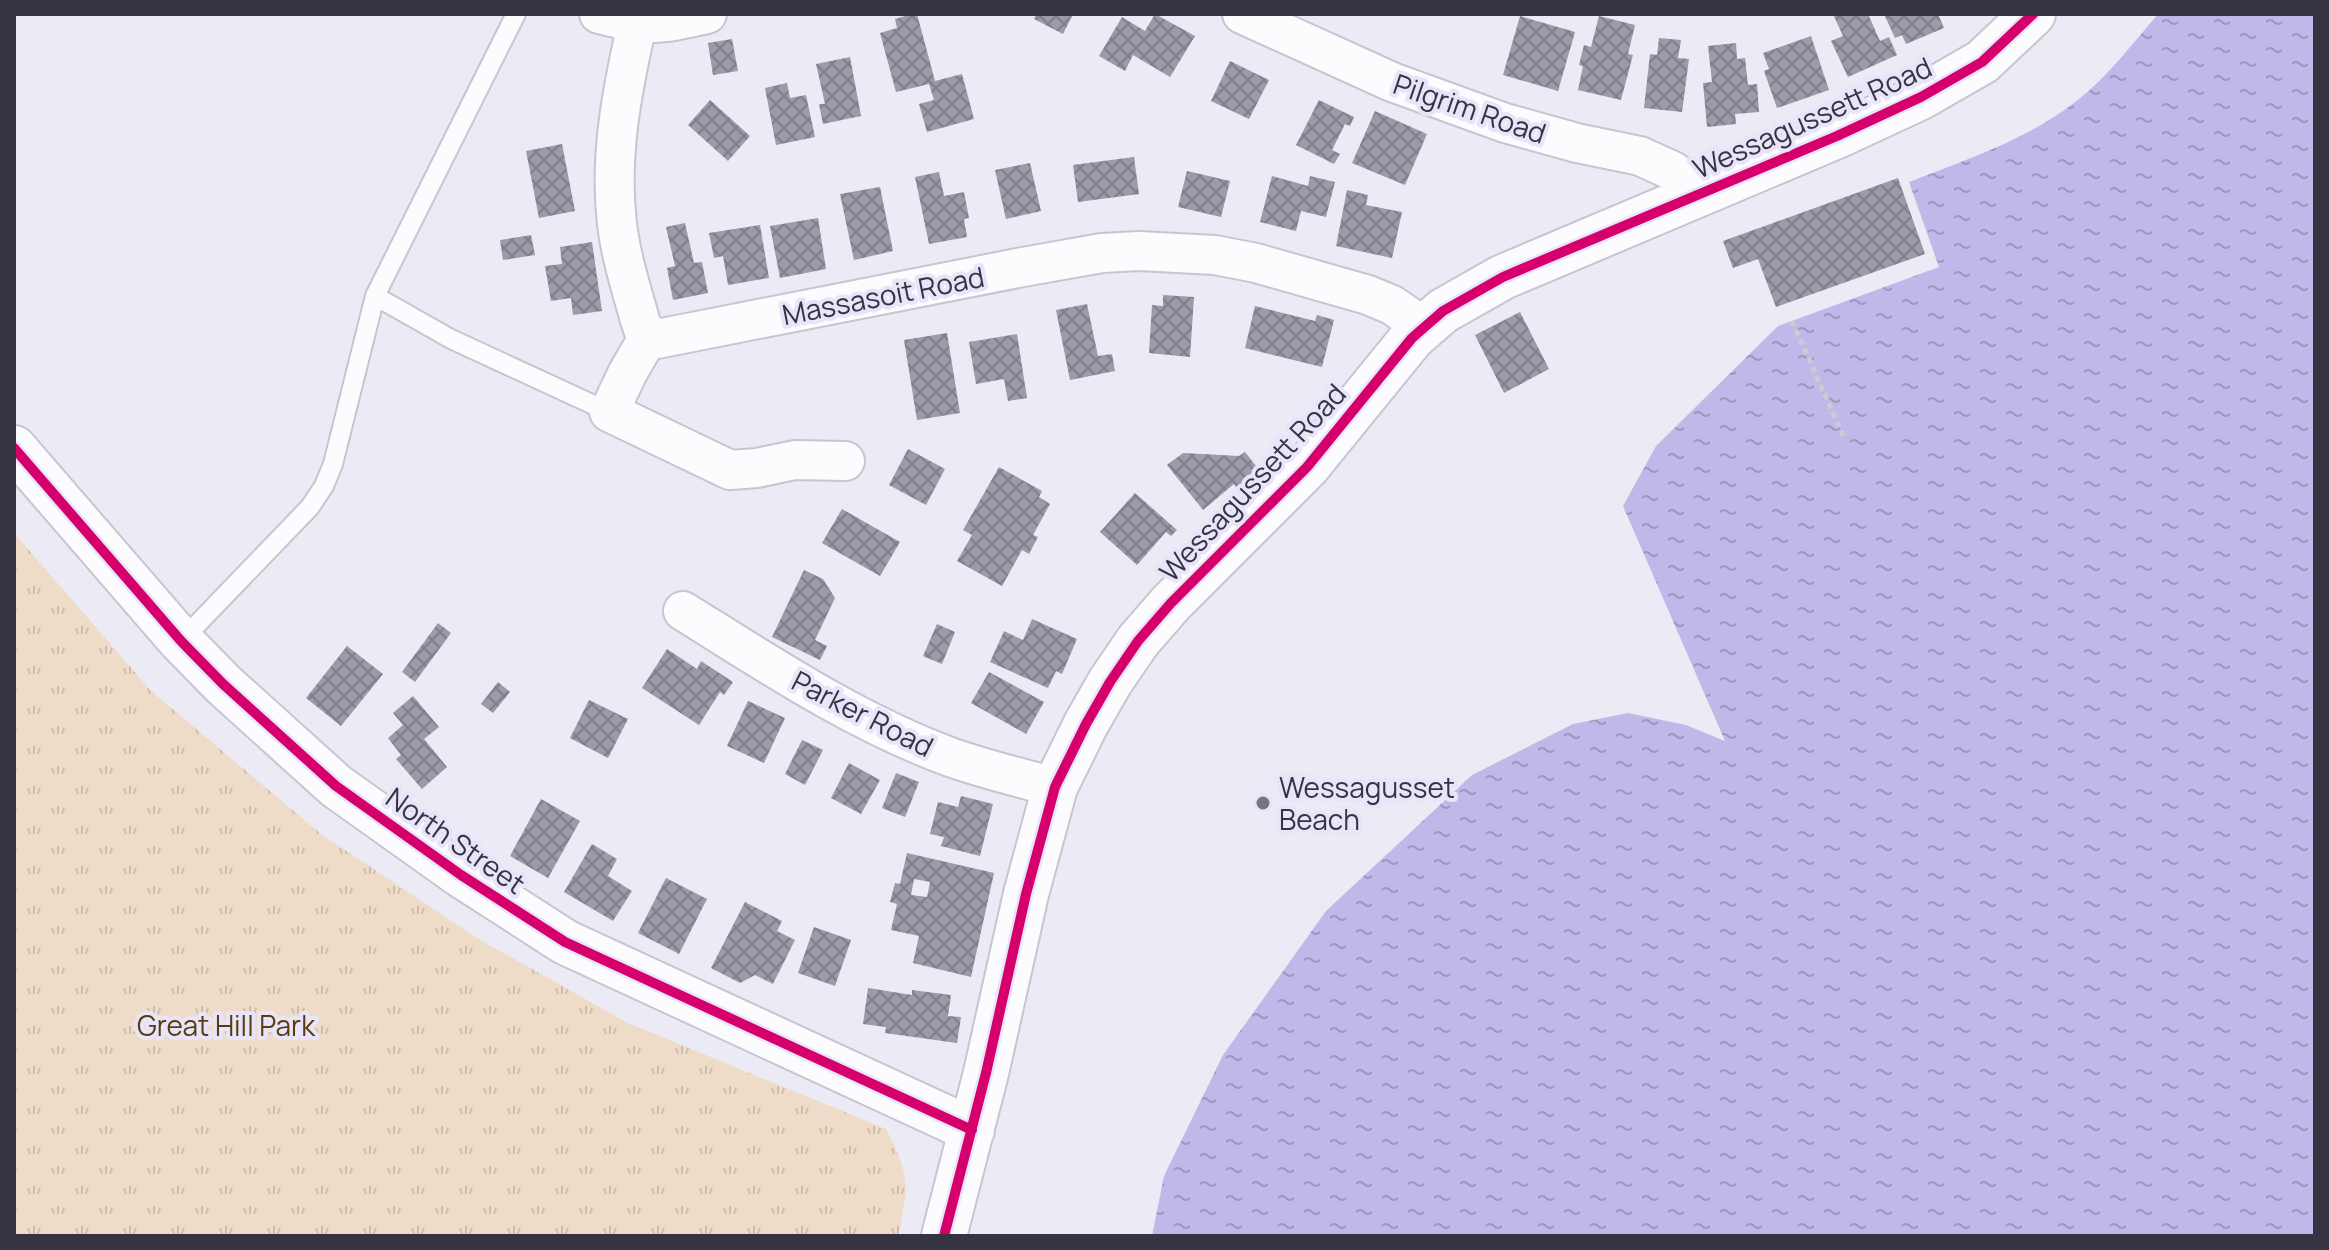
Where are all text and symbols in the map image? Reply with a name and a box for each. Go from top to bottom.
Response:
street label: Wessagussett Road [1687,47,1937,187]
street label: Pilgrim Road [1389,64,1551,152]
street label: Massasoit Road [779,257,987,333]
street label: Wessagussett Road [1150,375,1354,589]
street label: Parker Road [786,661,940,765]
place label: Wessagusset Beach [1279,768,1455,838]
street label: North Street [379,778,533,902]
marker: Wessagusset Beach [1254,794,1272,812]
park label: Great Hill Park [137,1006,316,1044]

